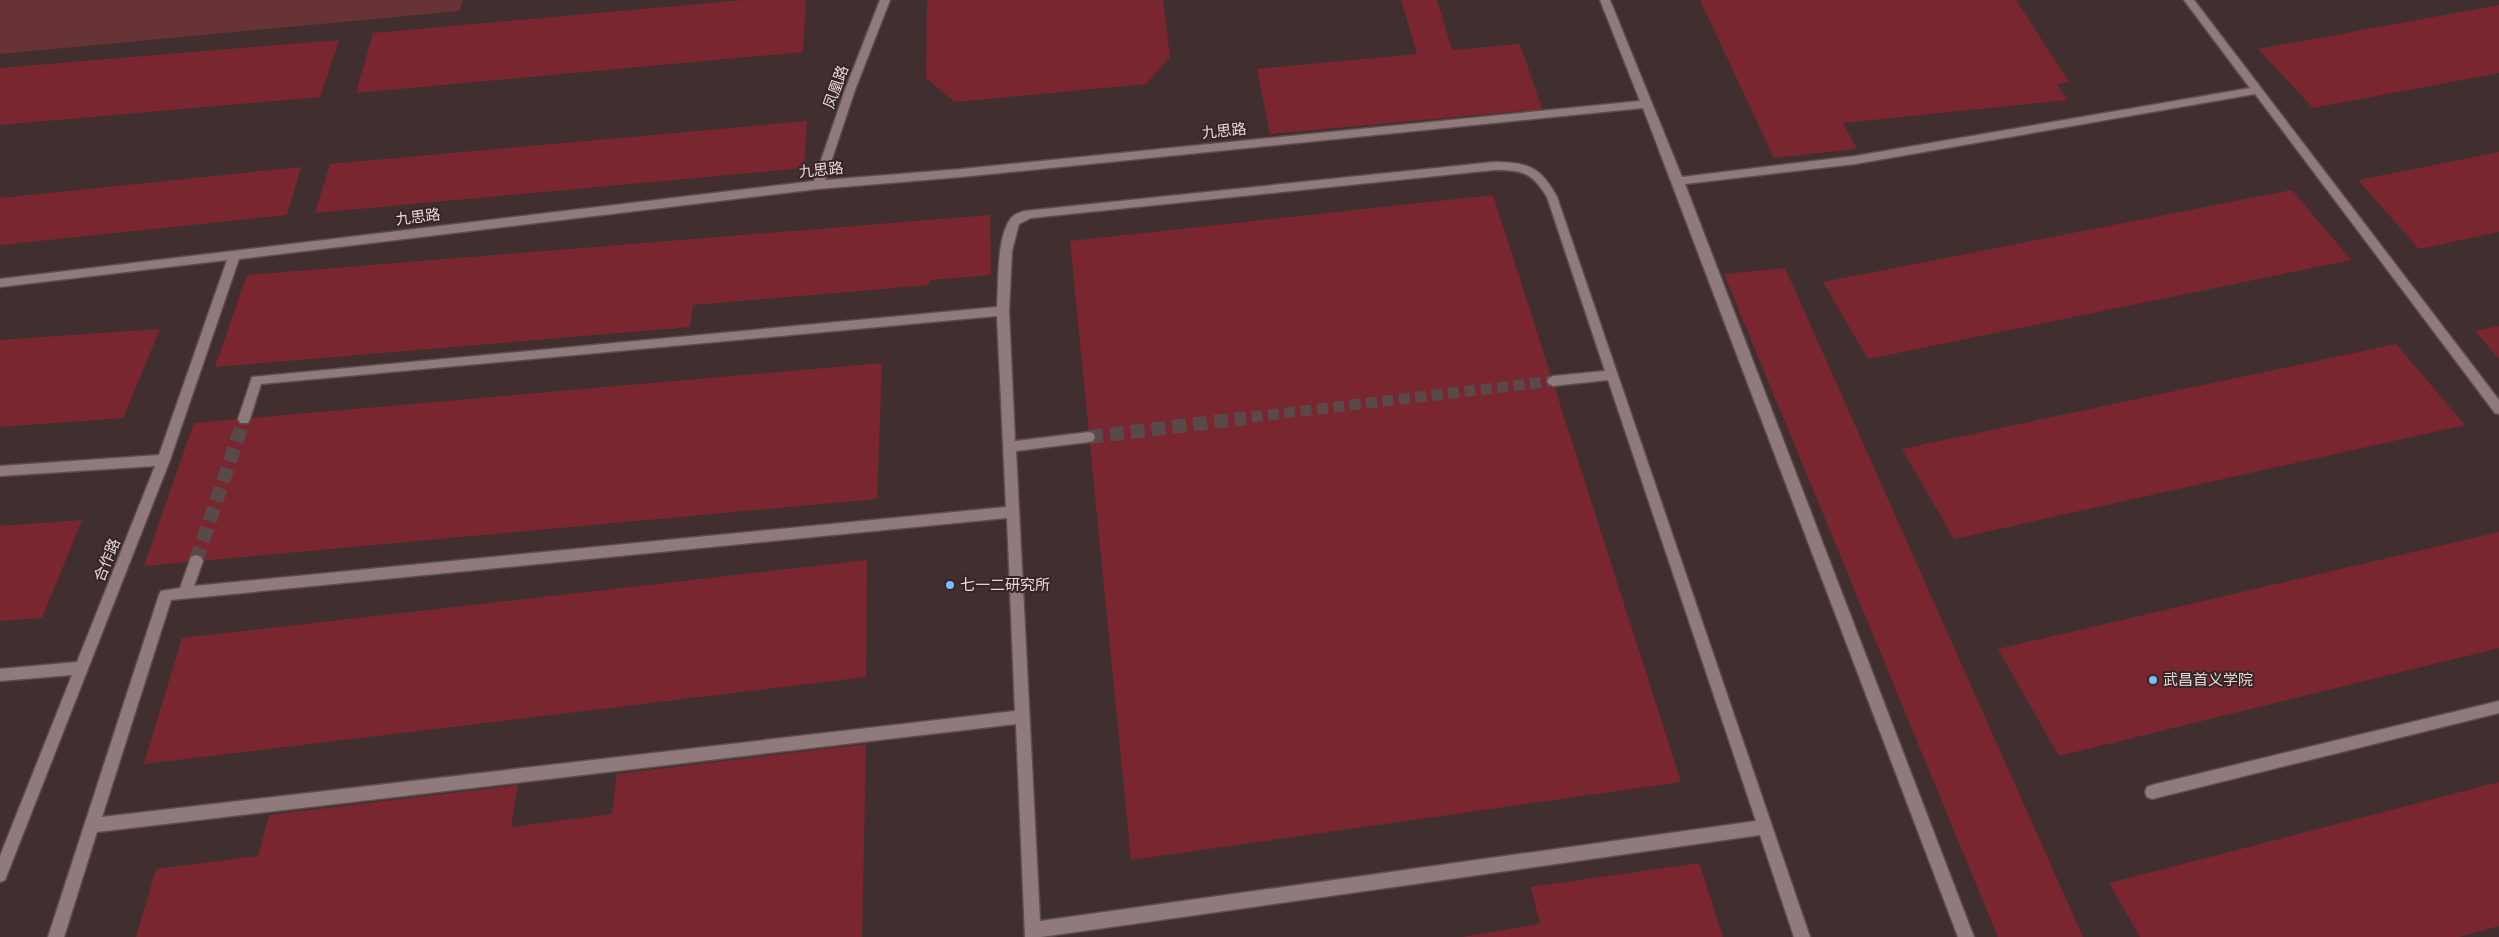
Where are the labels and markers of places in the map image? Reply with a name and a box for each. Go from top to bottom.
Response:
place label: 七一二研究所 [960,576,1050,594]
marker: 七一二研究所 [944,579,956,591]
place label: 武昌首义学院 [2163,671,2253,689]
marker: 武昌首义学院 [2147,674,2159,686]

